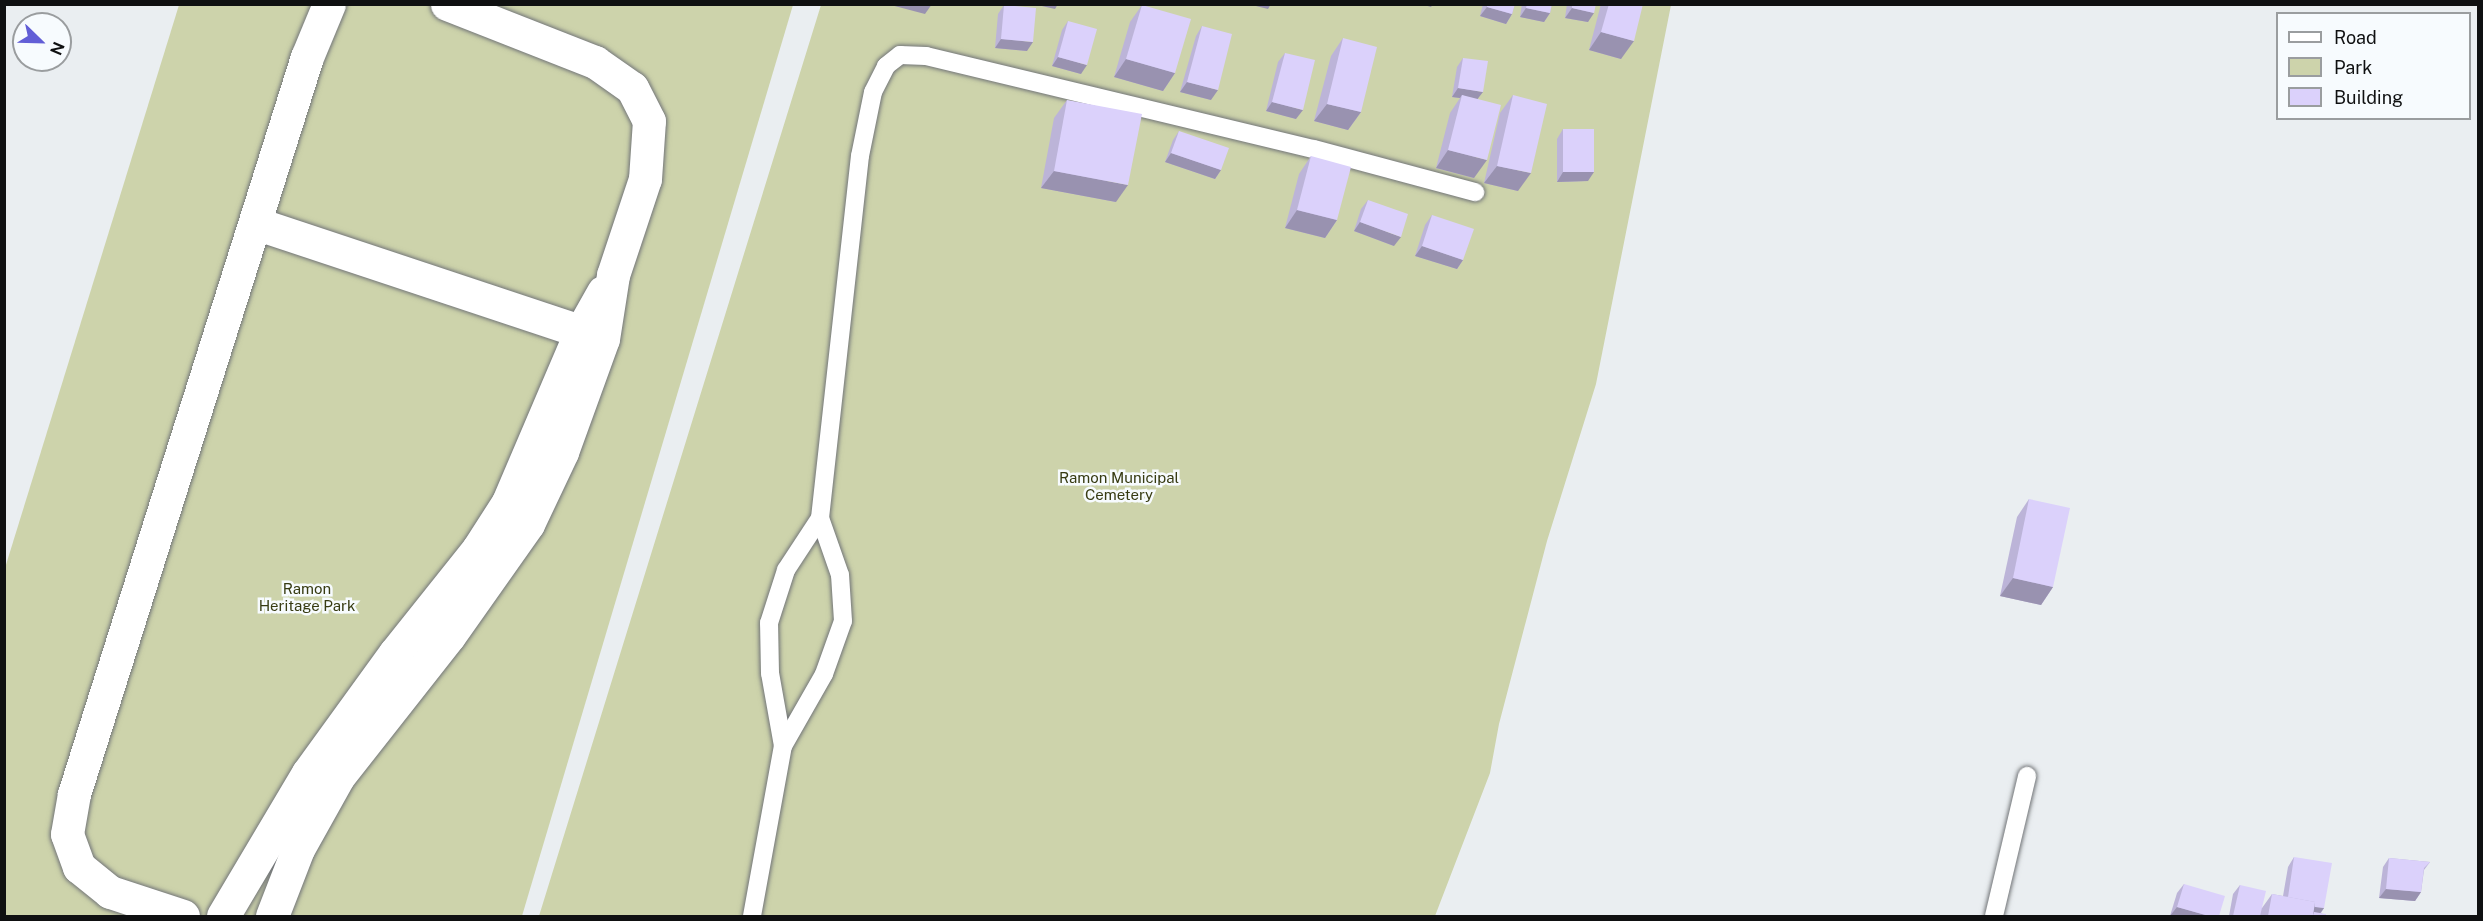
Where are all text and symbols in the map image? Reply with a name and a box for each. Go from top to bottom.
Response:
north arrow [12,12,72,72]
legend [2276,12,2471,120]
text: Road [2334,27,2377,48]
text: N [46,39,68,58]
text: Park [2334,57,2372,78]
text: Building [2334,87,2403,108]
park label: Ramon Municipal Cemetery [1059,468,1179,503]
park label: Ramon Heritage Park [259,579,355,614]

